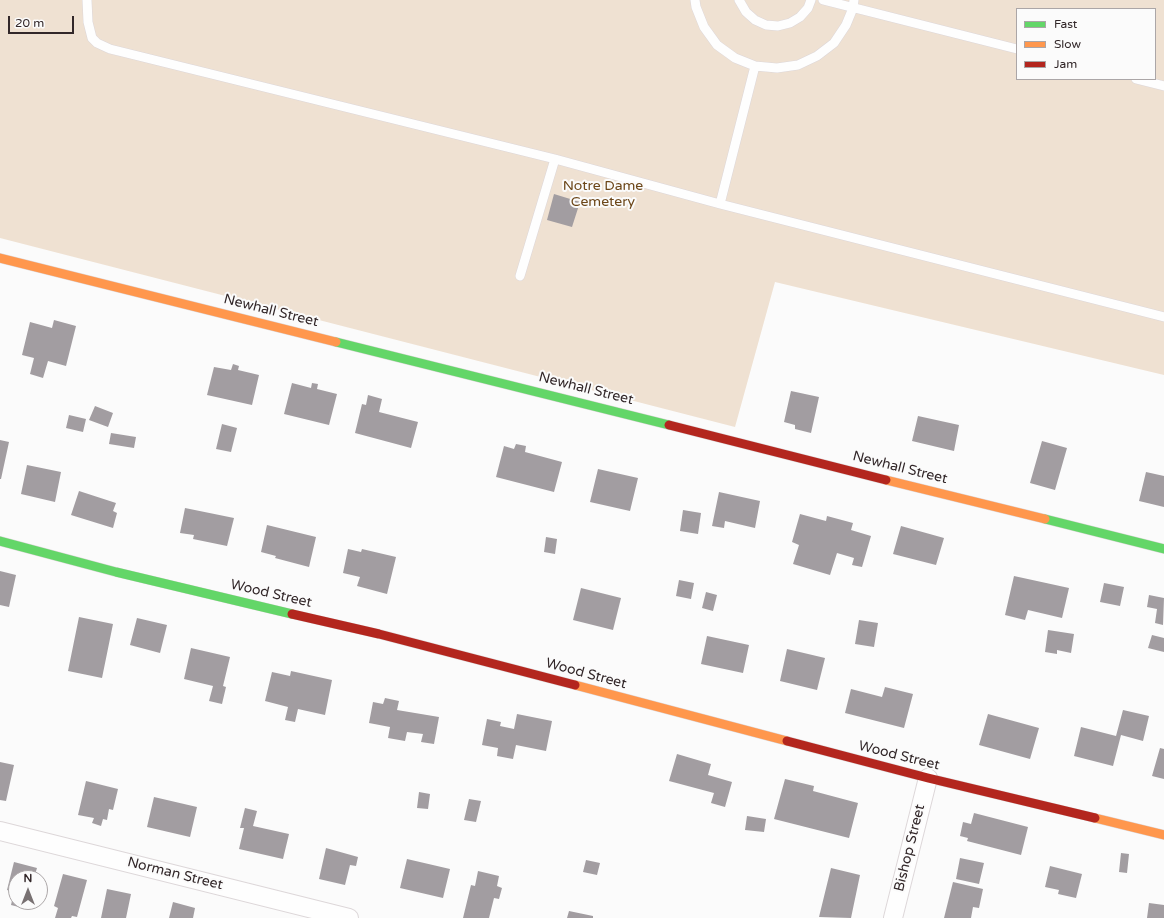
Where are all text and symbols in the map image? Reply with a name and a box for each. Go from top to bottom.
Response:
scale bar [10,8,76,34]
legend [1016,8,1156,80]
text: 20 m [15,16,44,30]
text: Fast [1054,17,1077,31]
text: Slow [1054,37,1081,51]
text: Jam [1054,57,1077,71]
park label: Notre Dame Cemetery [563,178,643,210]
street label: Newhall Street [222,291,320,331]
street label: Newhall Street [537,369,635,409]
street label: Newhall Street [851,448,949,488]
street label: Wood Street [229,576,313,612]
street label: Wood Street [544,655,628,693]
street label: Wood Street [857,738,941,774]
street label: Bishop Street [891,803,929,893]
street label: Norman Street [126,854,224,894]
north arrow [8,870,48,910]
text: N [24,872,32,885]

